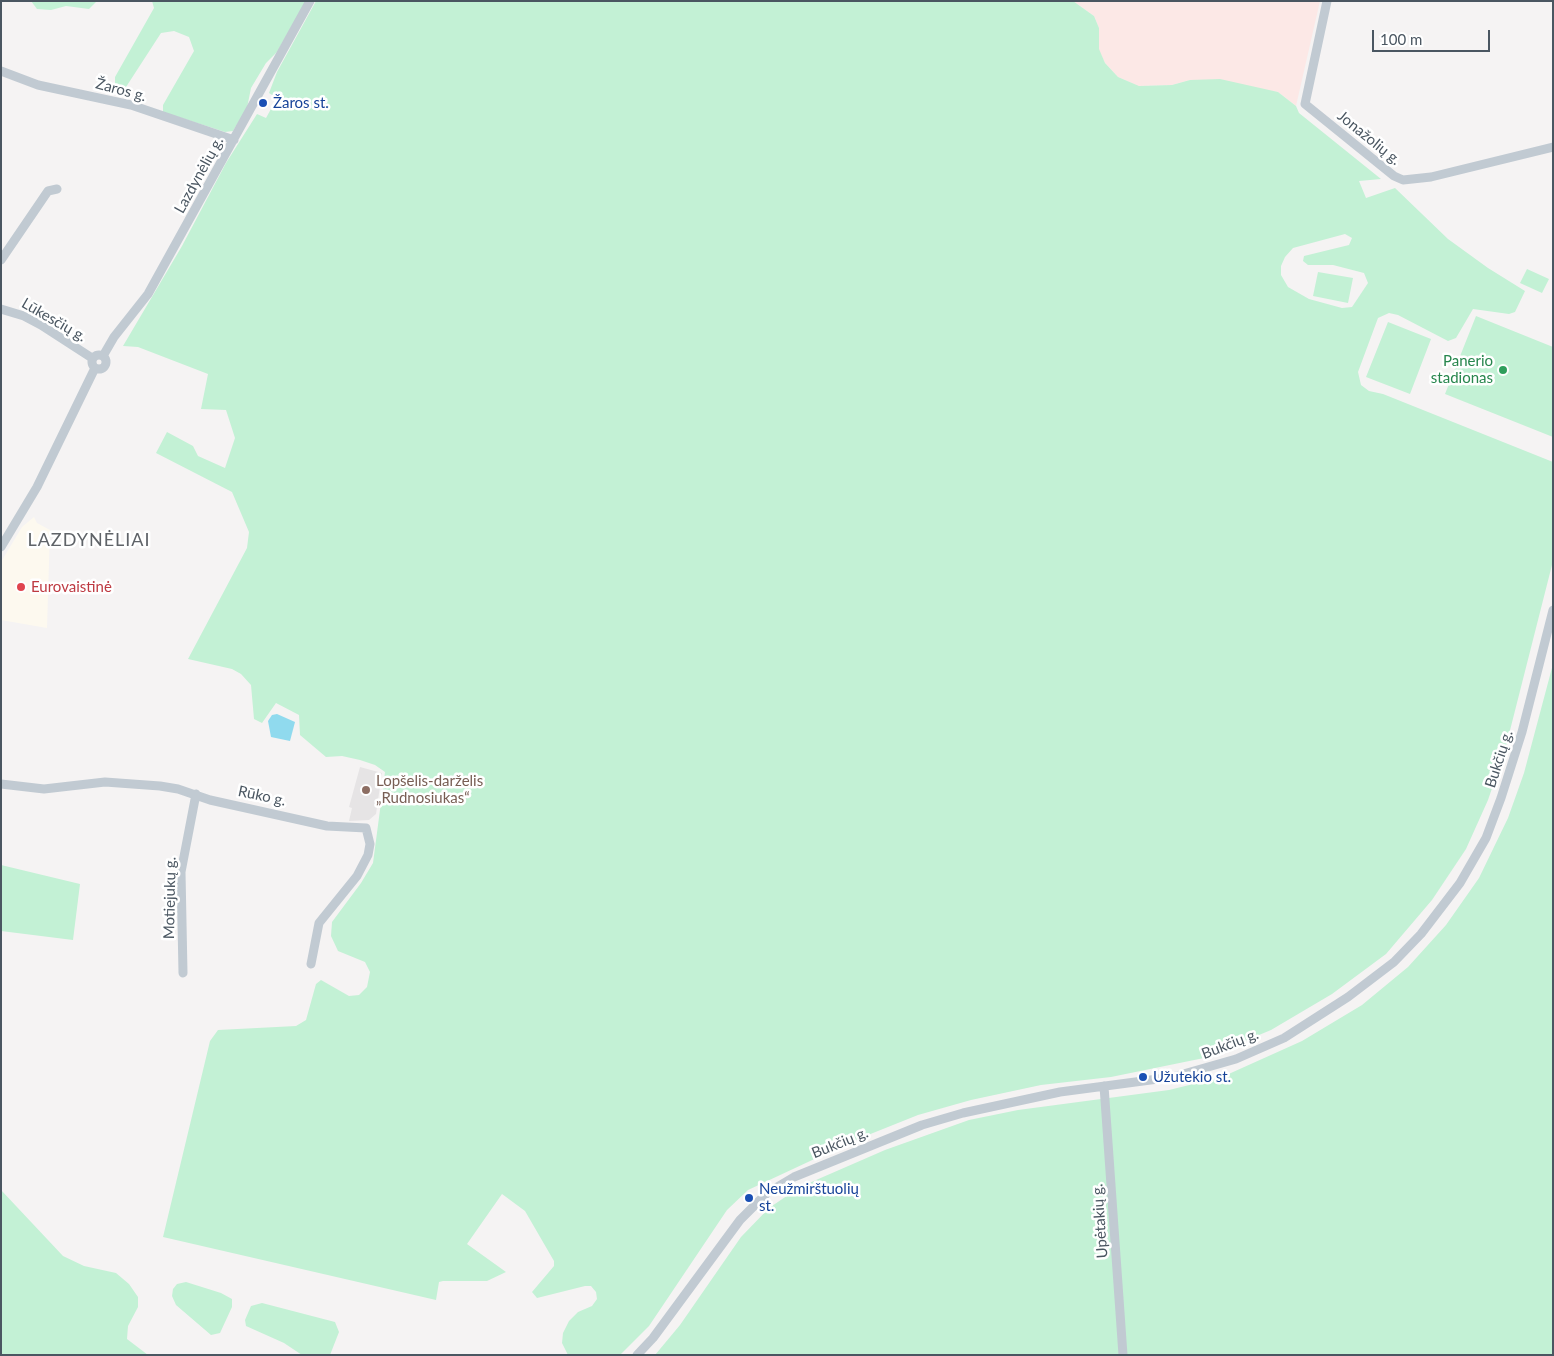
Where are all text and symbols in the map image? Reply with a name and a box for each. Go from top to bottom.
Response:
scale bar [1374,20,1492,52]
text: 100 m [1380,30,1422,48]
street label: Žaros g. [94,75,148,105]
place label: Žaros st. [273,94,329,112]
marker: Žaros st. [257,97,269,109]
street label: Jonažolių g. [1334,107,1404,169]
street label: Lazdynėlių g. [171,133,227,217]
street label: Lūkesčių g. [19,294,89,346]
place label: Panerio stadionas [1431,352,1493,387]
marker: Panerio stadionas [1497,364,1509,376]
district label: LAZDYNĖLIAI [26,529,152,551]
place label: Eurovaistinė [31,578,112,596]
marker: Eurovaistinė [15,581,27,593]
street label: Bukčių g. [1481,728,1517,790]
place label: Lopšelis-darželis „Rudnosiukas“ [376,772,483,807]
street label: Rūko g. [236,782,288,810]
marker: Lopšelis-darželis „Rudnosiukas“ [360,784,372,796]
street label: Motiejukų g. [160,857,180,939]
street label: Bukčių g. [1199,1025,1261,1063]
place label: Užutekio st. [1153,1068,1231,1086]
marker: Užutekio st. [1137,1071,1149,1083]
street label: Bukčių g. [809,1124,871,1162]
place label: Neužmirštuolių st. [759,1180,859,1215]
street label: Upėtakių g. [1088,1183,1112,1259]
marker: Neužmirštuolių st. [743,1192,755,1204]

